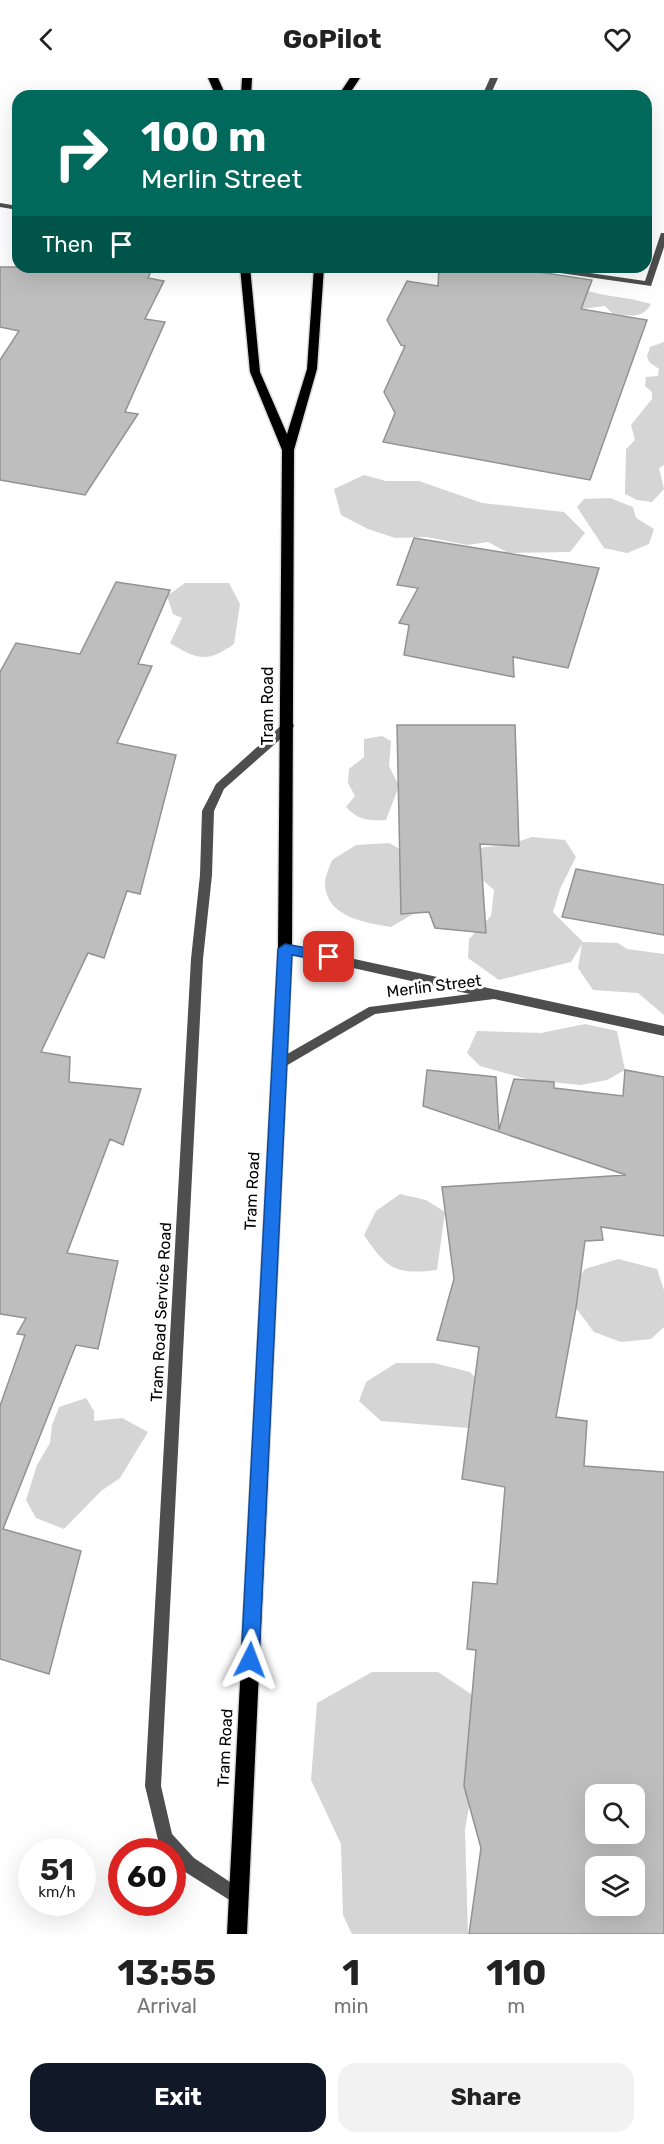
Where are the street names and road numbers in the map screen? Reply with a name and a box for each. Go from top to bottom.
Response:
street label: Tram Road [258,667,277,745]
street label: Merlin Street [386,971,482,1001]
street label: Tram Road [240,1151,264,1231]
street label: Tram Road Service Road [147,1222,175,1402]
street label: Tram Road [213,1708,237,1788]

